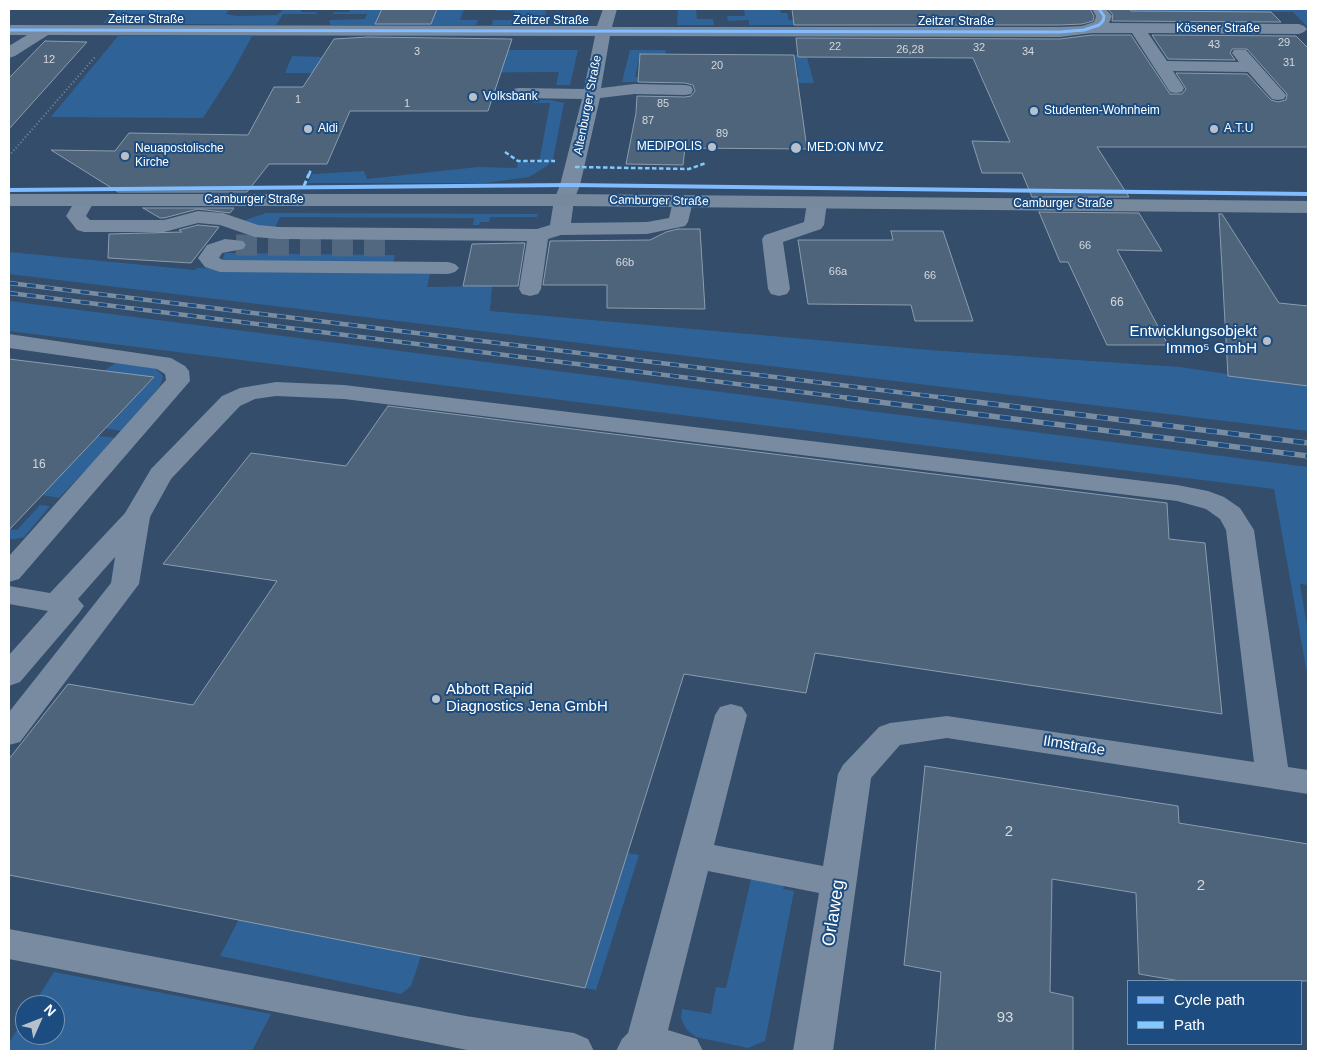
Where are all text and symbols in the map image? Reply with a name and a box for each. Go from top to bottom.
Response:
street label: Zeitzer Straße [108,13,184,27]
street label: Zeitzer Straße [513,14,589,28]
street label: Zeitzer Straße [918,15,994,29]
street label: Kösener Straße [1176,22,1260,36]
house number: 29 [1278,36,1290,50]
house number: 43 [1208,38,1220,52]
house number: 22 [829,40,841,54]
house number: 32 [973,41,985,55]
house number: 26,28 [896,43,924,57]
house number: 3 [414,45,420,59]
house number: 34 [1022,45,1034,59]
house number: 12 [43,53,55,67]
street label: Altenburger Straße [571,54,605,156]
house number: 31 [1283,56,1295,70]
house number: 20 [711,59,723,73]
place label: Volksbank [483,90,538,104]
marker: Volksbank [467,91,479,103]
house number: 1 [295,93,301,107]
house number: 1 [404,97,410,111]
house number: 85 [657,97,669,111]
place label: Studenten-Wohnheim [1044,104,1160,118]
marker: Studenten-Wohnheim [1028,105,1040,117]
house number: 87 [642,114,654,128]
place label: Aldi [318,122,338,136]
place label: A.T.U [1224,122,1253,136]
marker: Aldi [302,123,314,135]
marker: A.T.U [1208,123,1220,135]
house number: 89 [716,127,728,141]
place label: MEDIPOLIS [637,140,702,154]
marker: MEDIPOLIS [706,141,718,153]
marker: MED:ON MVZ [789,141,803,155]
place label: MED:ON MVZ [807,141,884,155]
place label: Neuapostolische Kirche [135,142,224,170]
marker: Neuapostolische Kirche [119,150,131,162]
street label: Camburger Straße [204,193,304,207]
street label: Camburger Straße [609,193,709,209]
street label: Camburger Straße [1013,197,1113,211]
house number: 66 [1079,239,1091,253]
house number: 66b [616,256,634,270]
house number: 66a [829,265,847,279]
house number: 66 [924,269,936,283]
house number: 66 [1110,296,1124,310]
place label: Entwicklungsobjekt Immo⁵ GmbH [1129,323,1257,358]
marker: Entwicklungsobjekt Immo⁵ GmbH [1261,335,1273,347]
house number: 16 [32,458,46,472]
place label: Abbott Rapid Diagnostics Jena GmbH [446,681,608,716]
marker: Abbott Rapid Diagnostics Jena GmbH [430,693,442,705]
street label: Ilmstraße [1042,732,1106,760]
house number: 2 [1005,823,1013,841]
house number: 2 [1197,877,1205,895]
street label: Orlaweg [818,878,850,948]
legend [1127,980,1302,1045]
text: Cycle path [1174,991,1245,1008]
north arrow [15,995,65,1045]
text: N [41,1001,59,1019]
house number: 93 [997,1009,1013,1027]
text: Path [1174,1016,1205,1033]

